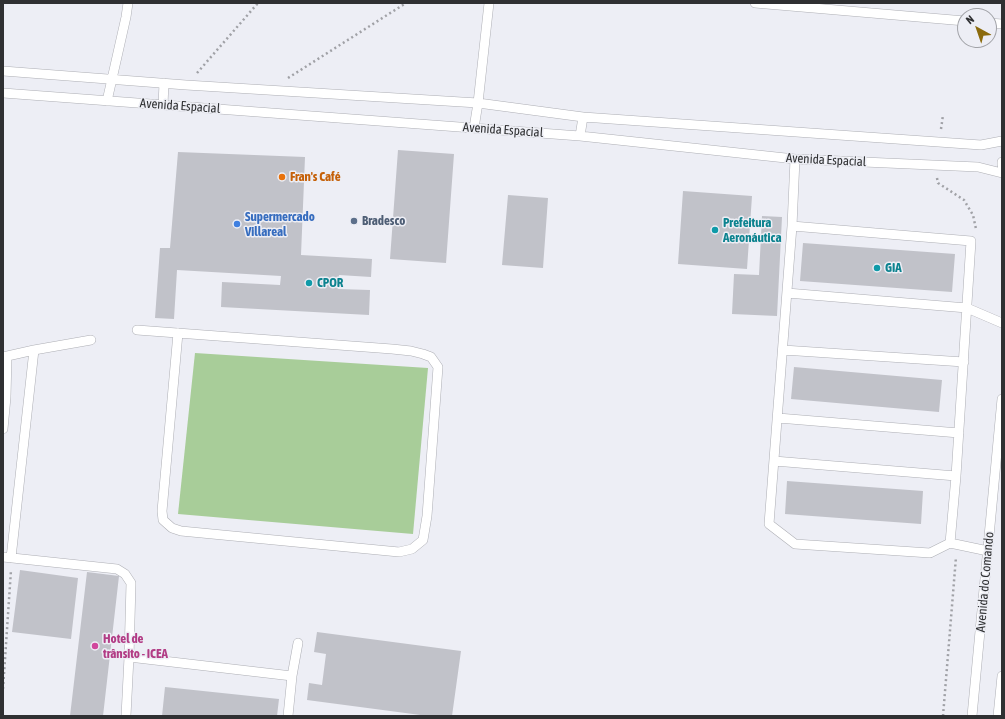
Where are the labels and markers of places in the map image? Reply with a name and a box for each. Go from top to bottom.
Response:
place label: Fran's Café [290,169,341,185]
marker: Fran's Café [277,172,287,182]
place label: Supermercado Villareal [245,209,315,240]
place label: Bradesco [362,213,405,229]
place label: Prefeitura Aeronáutica [723,215,781,246]
marker: Bradesco [349,216,359,226]
marker: Supermercado Villareal [232,219,242,229]
marker: Prefeitura Aeronáutica [710,225,720,235]
place label: GIA [885,260,902,276]
marker: GIA [872,263,882,273]
place label: CPOR [317,275,343,291]
marker: CPOR [304,278,314,288]
place label: Hotel de trânsito - ICEA [103,631,168,662]
marker: Hotel de trânsito - ICEA [90,641,100,651]

